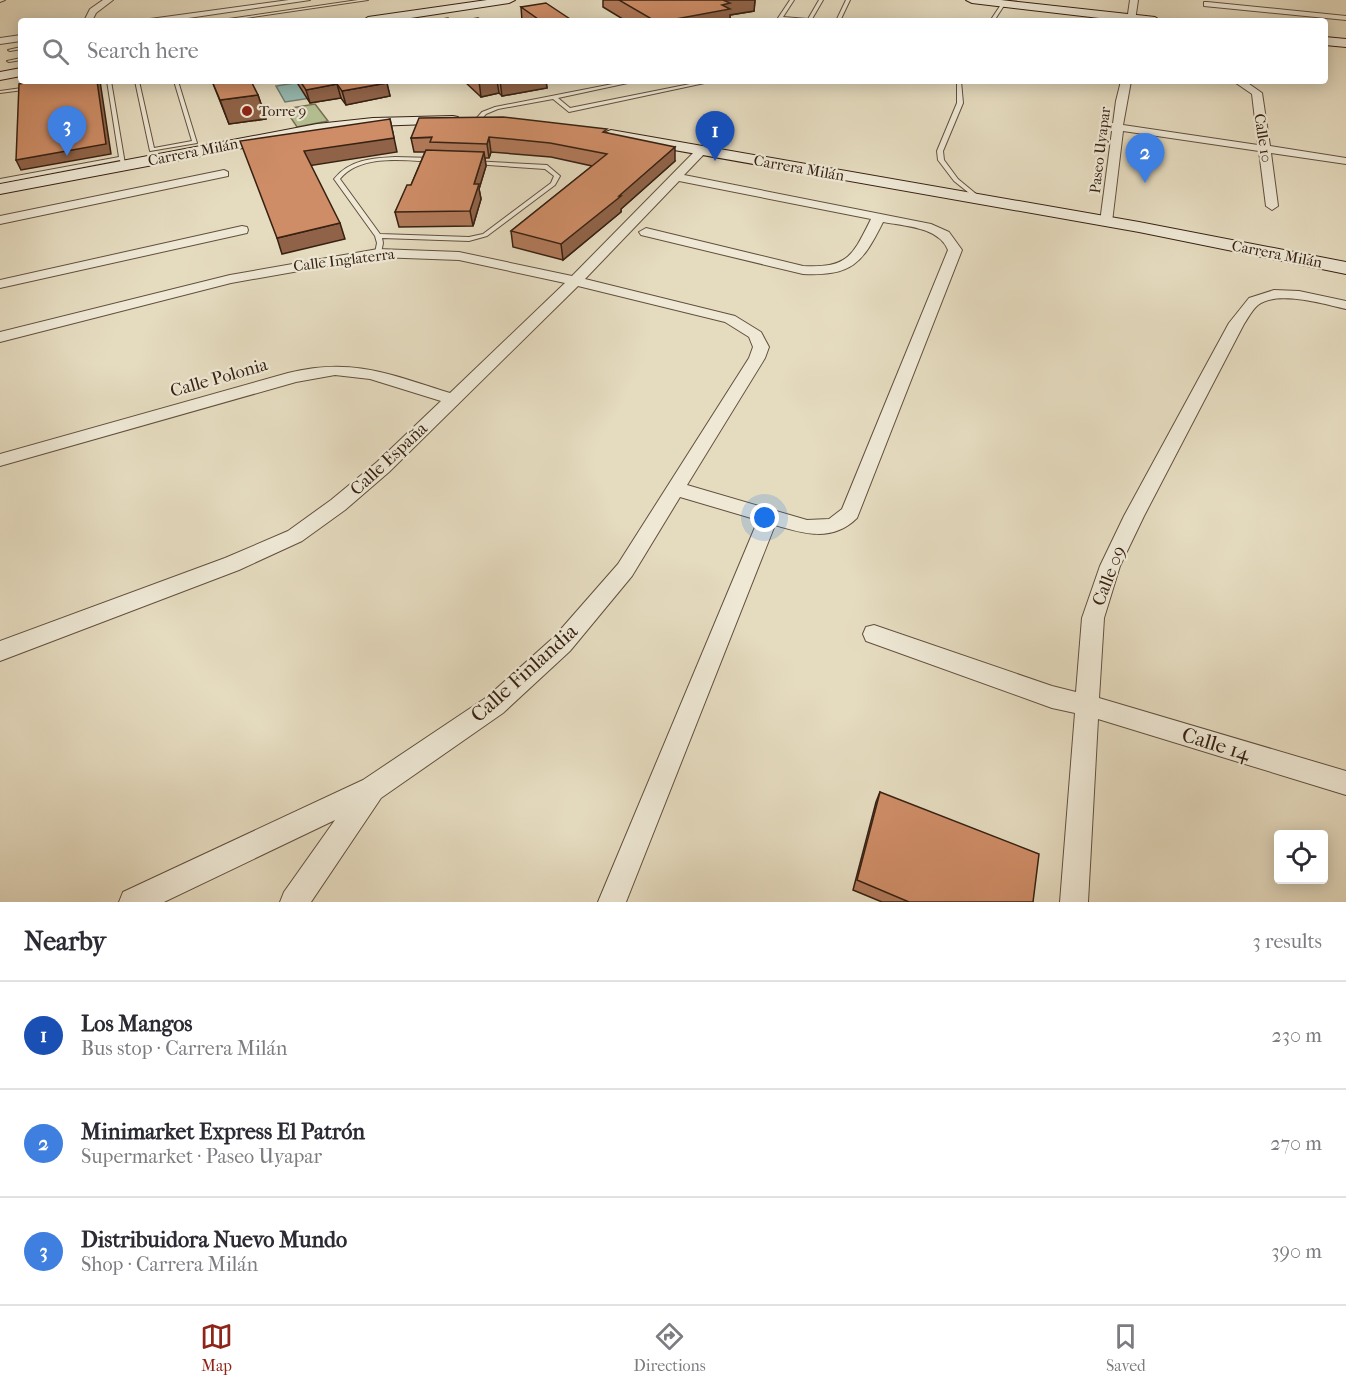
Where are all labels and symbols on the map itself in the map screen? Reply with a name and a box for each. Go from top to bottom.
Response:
place label: Torre 9 [259,102,307,120]
marker: Torre 9 [240,104,254,118]
street label: Paseo Uyapar [1086,105,1114,194]
pin: 3 [48,106,86,156]
pin: 1 [696,112,734,161]
street label: Calle 10 [1250,112,1276,164]
street label: Carrera Milán [146,134,240,170]
pin: 2 [1126,134,1164,183]
street label: Carrera Milán [752,151,846,185]
street label: Carrera Milán [1230,236,1324,272]
street label: Calle Inglaterra [292,245,397,275]
street label: Calle Polonia [168,354,271,402]
street label: Calle España [346,418,432,500]
your location [750,503,779,532]
street label: Calle 09 [1088,543,1130,609]
street label: Calle Finlandia [466,619,582,727]
street label: Calle 14 [1179,722,1254,766]

